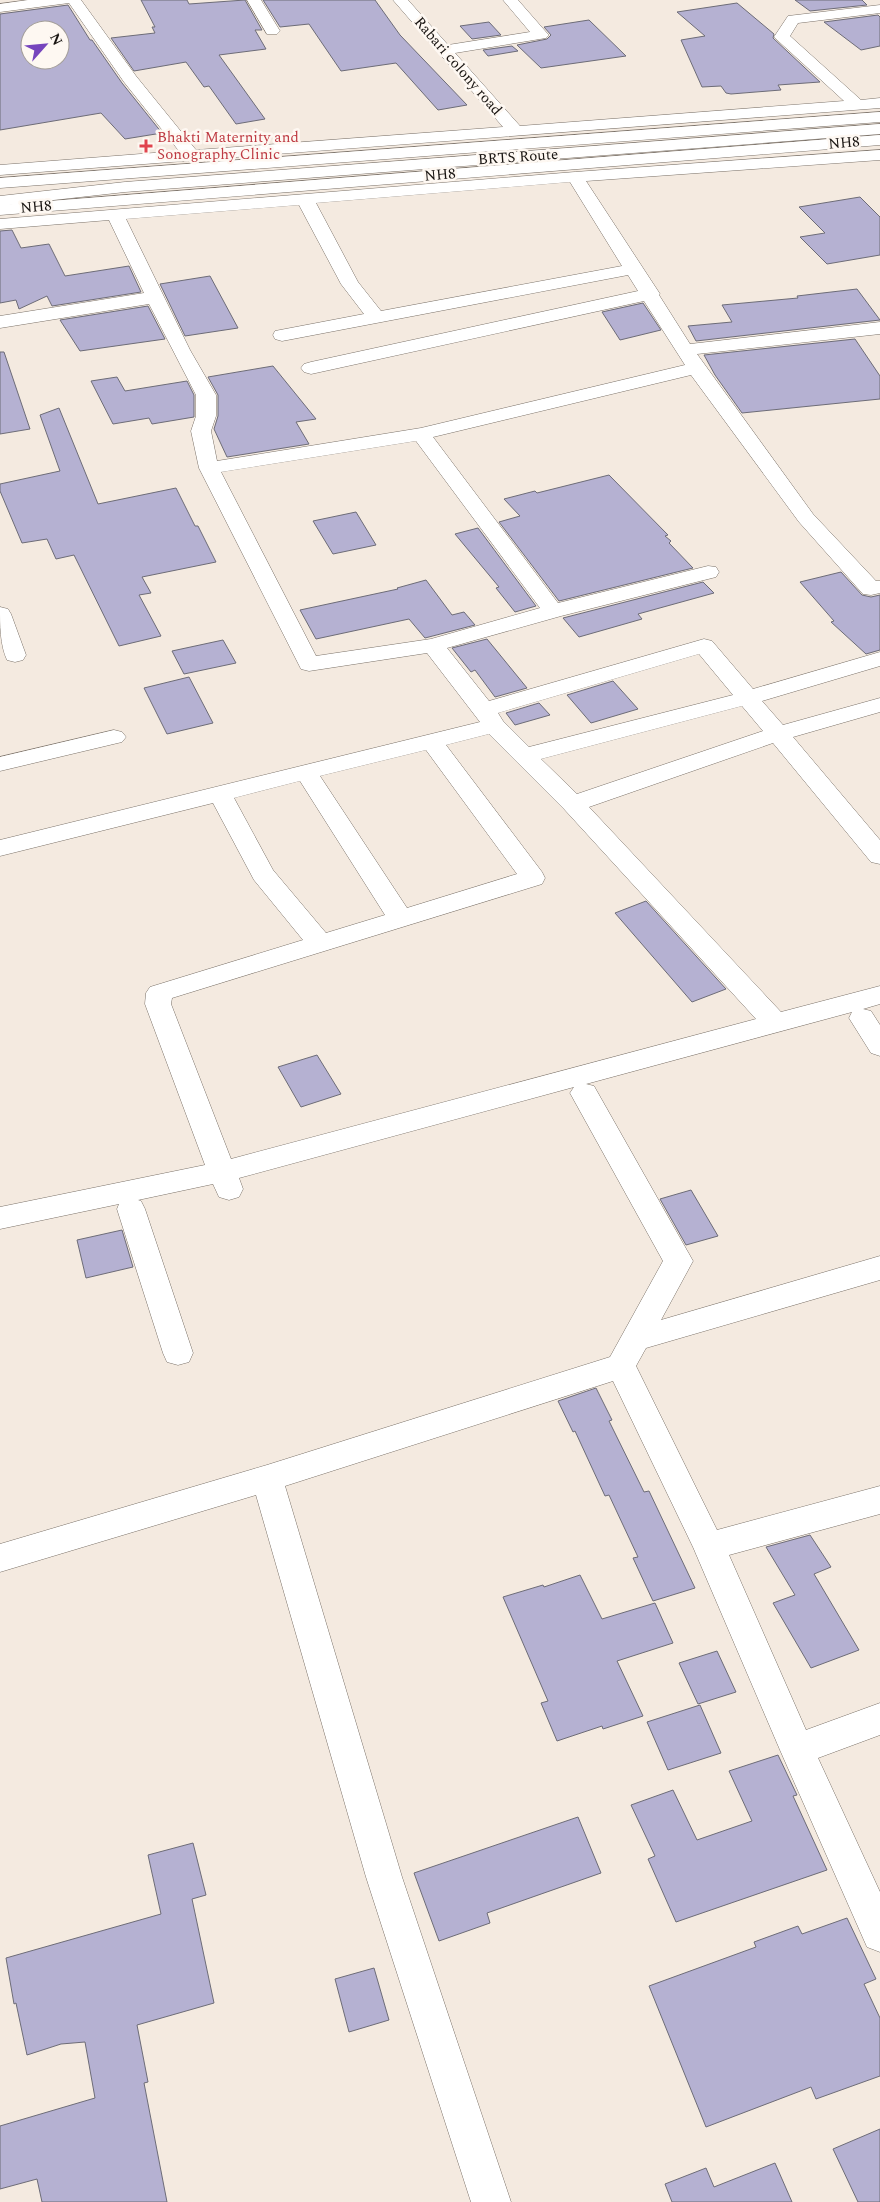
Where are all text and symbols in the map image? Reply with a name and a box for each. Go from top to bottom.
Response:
street label: Rabari colony road [408,11,508,121]
north arrow [20,20,70,70]
text: N [44,29,68,49]
place label: Bhakti Maternity and Sonography Clinic [157,126,299,166]
street label: NH8 [827,130,861,156]
marker: Bhakti Maternity and Sonography Clinic [139,139,153,153]
street label: BRTS Route [477,143,559,171]
street label: NH8 [423,162,457,188]
street label: NH8 [19,194,53,220]

